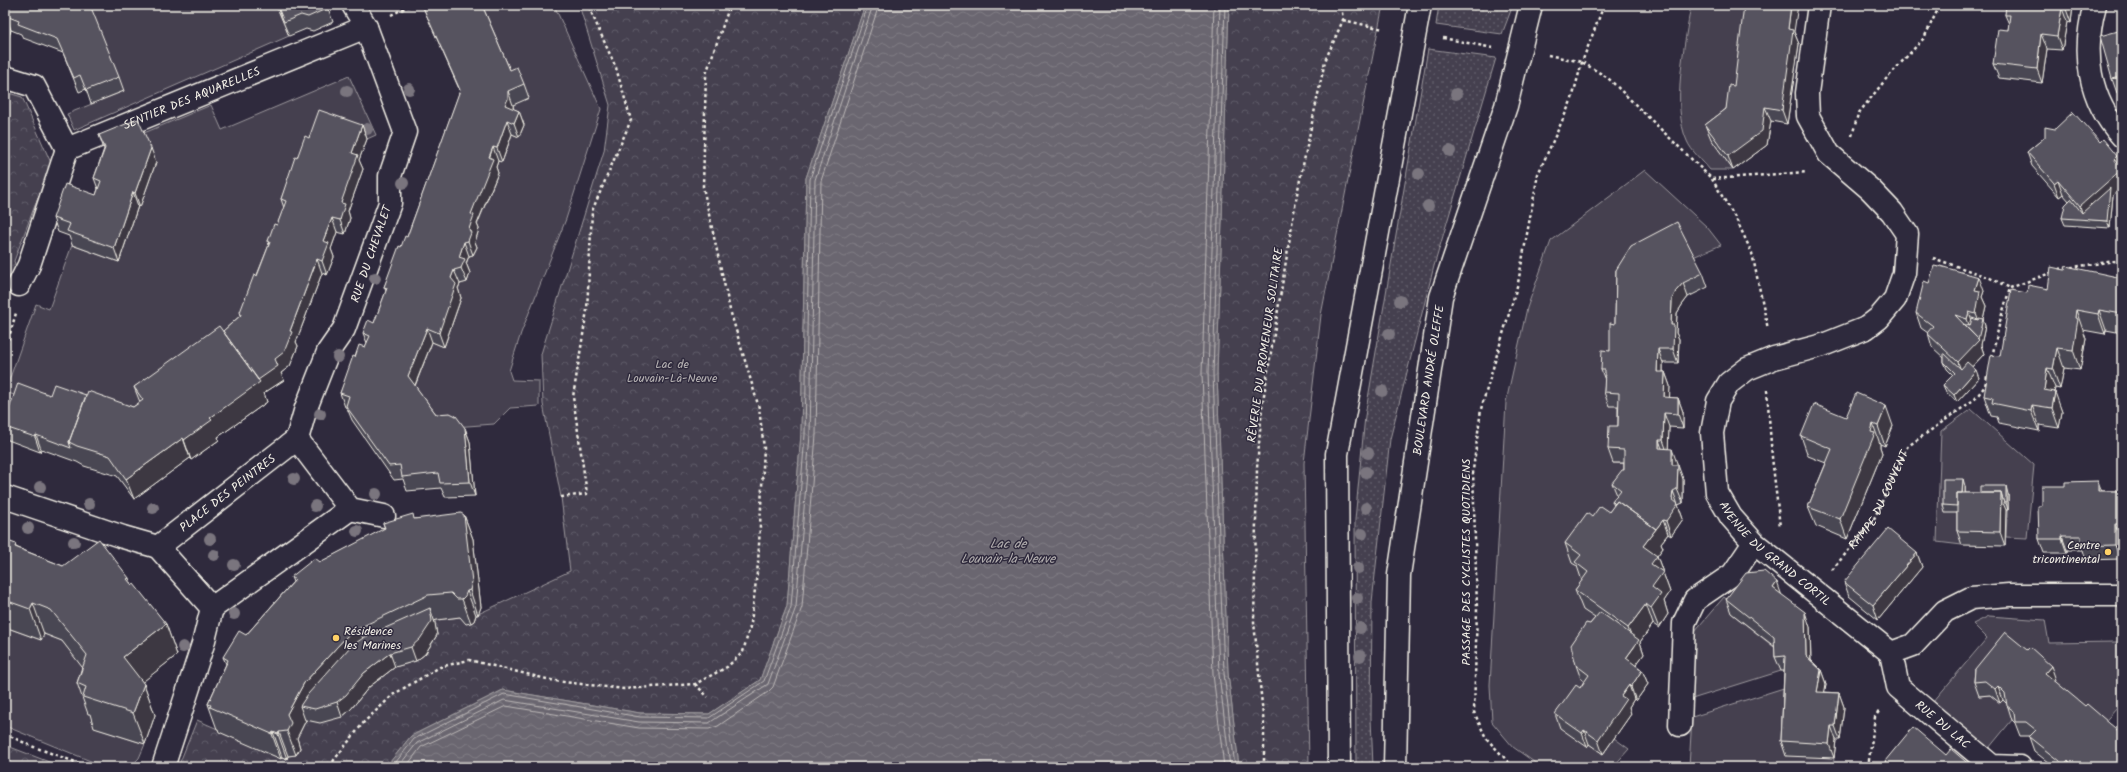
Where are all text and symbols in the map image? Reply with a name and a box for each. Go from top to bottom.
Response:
street label: SENTIER DES AQUARELLES [120,62,264,135]
street label: RUE DU CHEVALET [346,202,398,305]
street label: RÊVERIE DU PROMENEUR SOLITAIRE [1242,245,1289,444]
street label: BOULEVARD ANDRÉ OLEFFE [1408,303,1450,457]
park label: Lac de Louvain-Là-Neuve [627,355,718,388]
street label: RAMPE DU COUVENT [1844,446,1915,554]
street label: PLACE DES PEINTRES [176,449,281,537]
street label: PASSAGE DES CYCLISTES QUOTIDIENS [1457,458,1476,665]
street label: AVENUE DU GRAND CORTIL [1714,498,1835,611]
water label: Lac de Louvain-la-Neuve [961,534,1056,570]
place label: Centre tricontinental [2032,536,2101,569]
marker: Centre tricontinental [2103,547,2113,557]
place label: Résidence les Marines [344,622,401,655]
marker: Résidence les Marines [331,633,341,643]
street label: RUE DU LAC [1911,696,1974,754]

